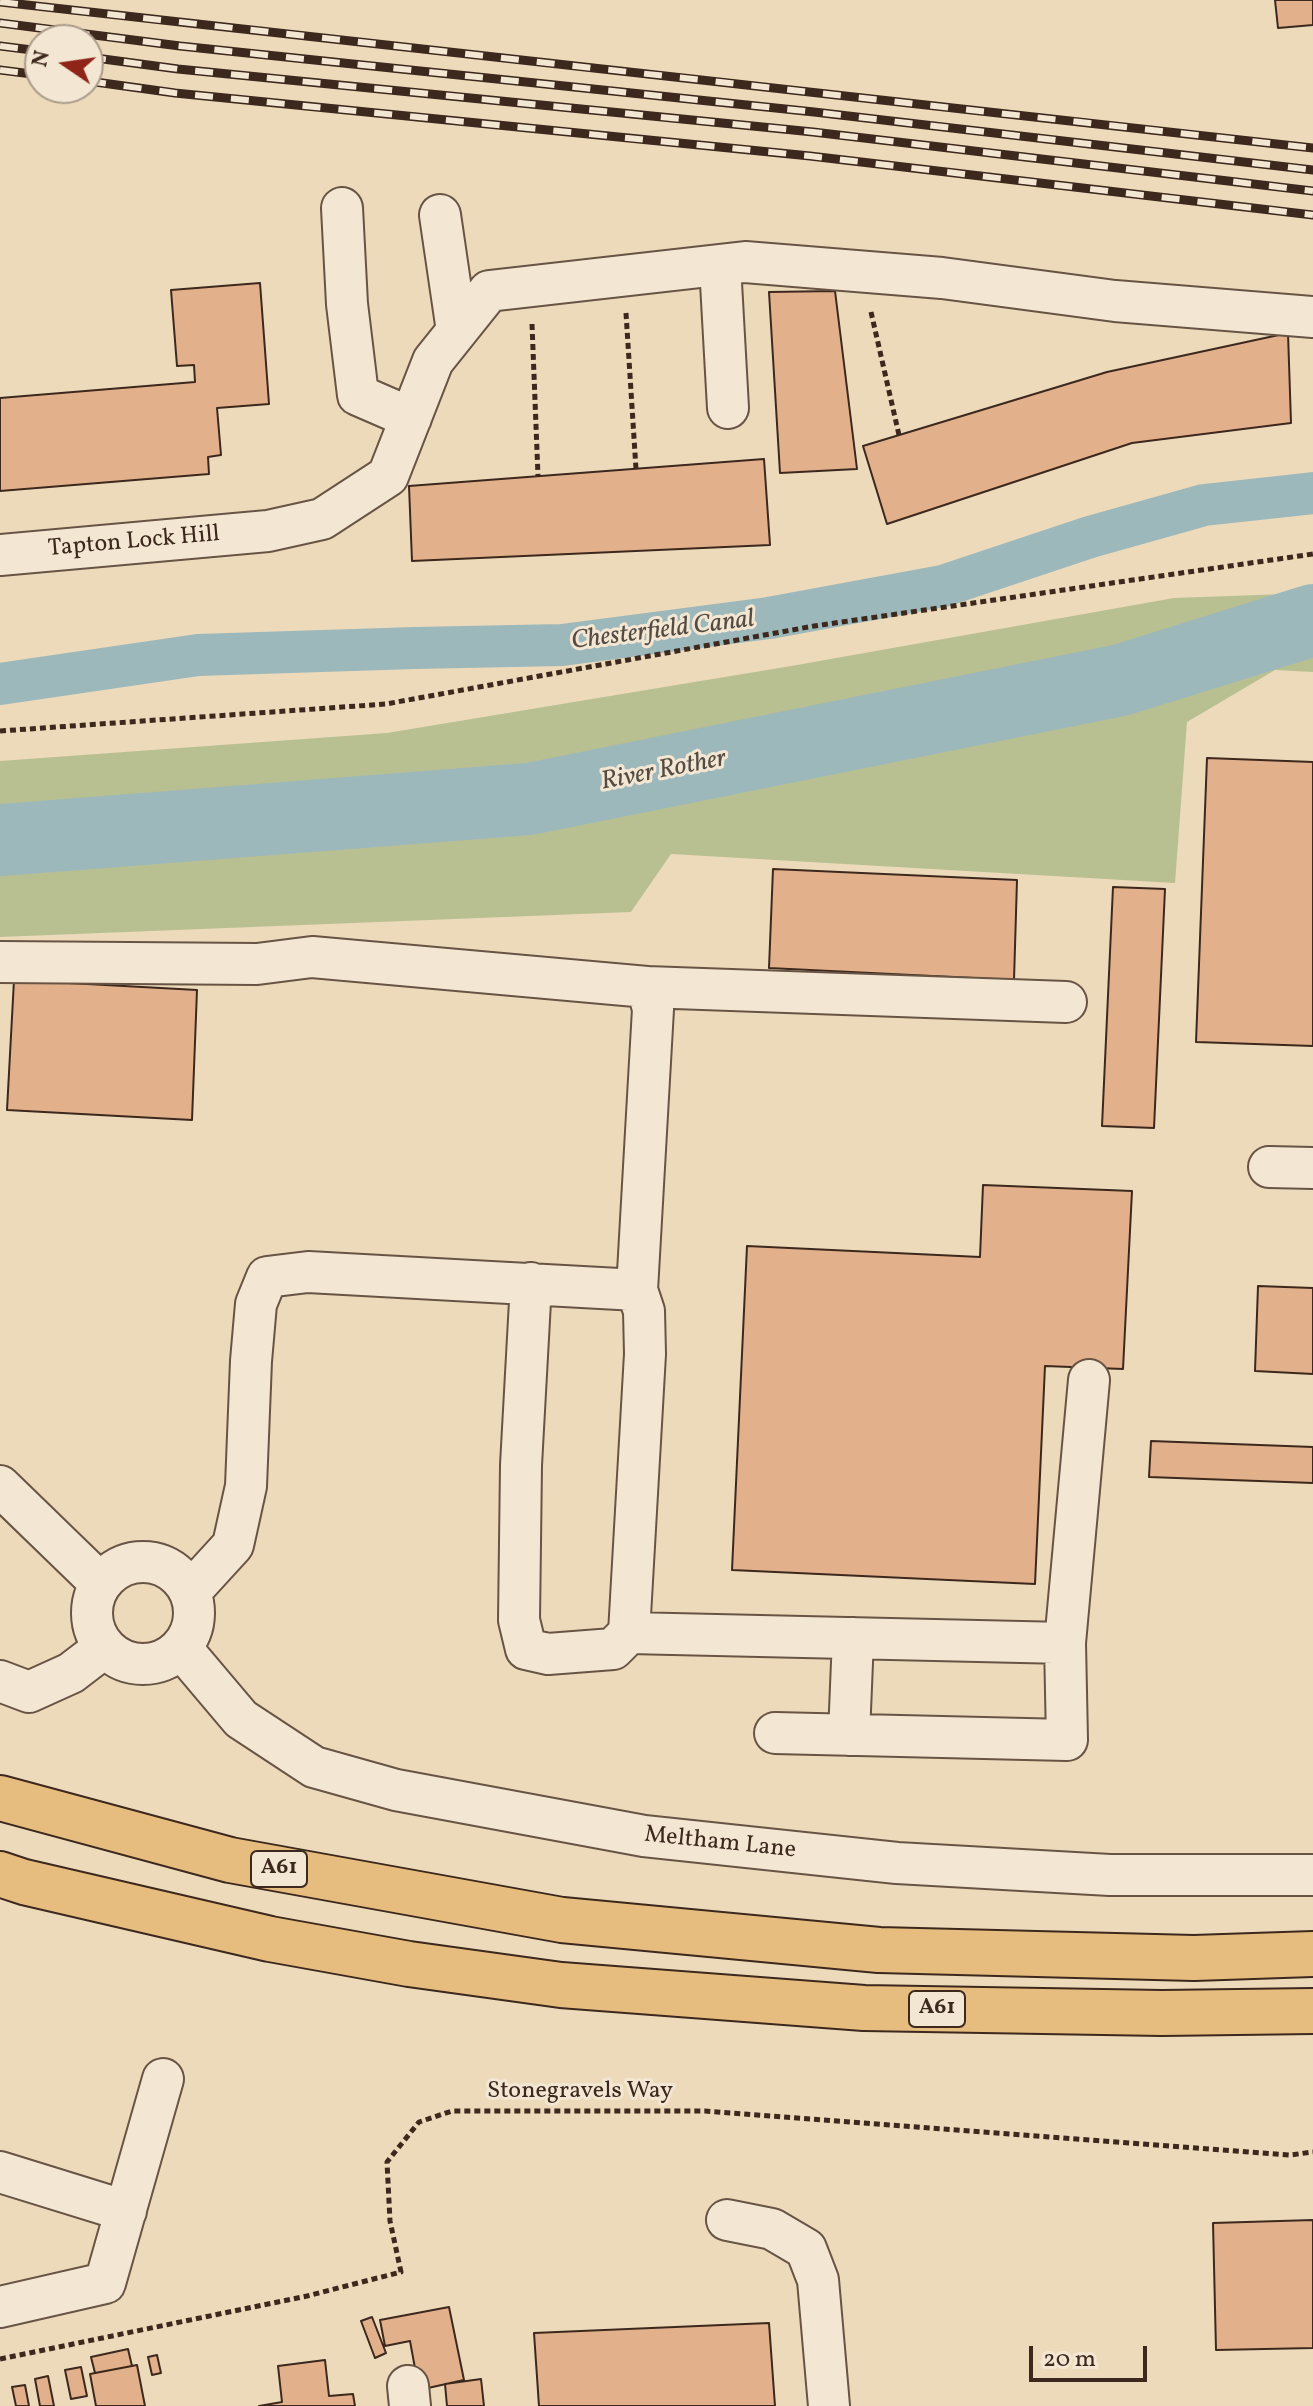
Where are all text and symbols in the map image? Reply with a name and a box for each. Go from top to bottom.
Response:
north arrow [24,24,104,104]
text: N [25,48,59,70]
street label: Tapton Lock Hill [47,521,221,565]
water label: Chesterfield Canal [570,605,756,659]
water label: River Rother [599,745,729,799]
street label: Meltham Lane [643,1822,797,1866]
road number: A61 [251,1851,307,1887]
road number: A61 [909,1991,965,2027]
street label: Stonegravels Way [487,2079,673,2107]
scale bar [1033,2330,1151,2380]
text: 20 m [1043,2343,1096,2377]

